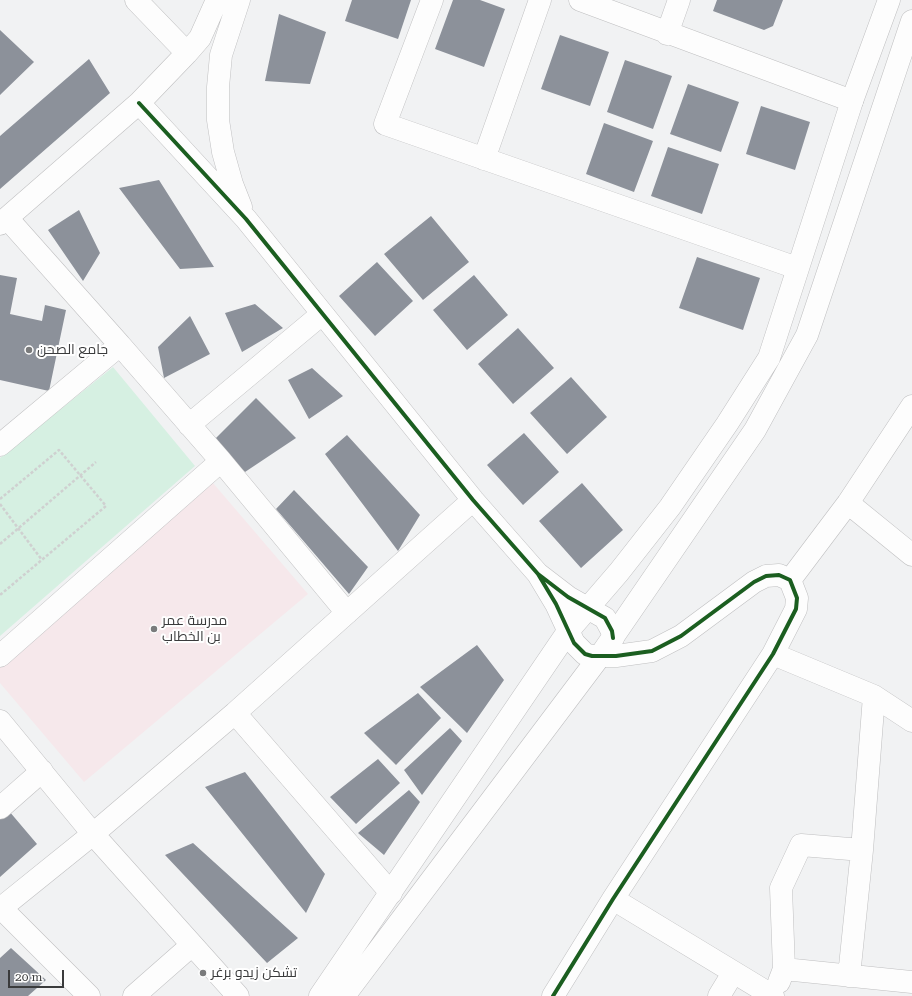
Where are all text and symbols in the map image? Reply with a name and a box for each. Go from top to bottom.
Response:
place label: جامع الصحن [37,342,108,358]
marker: جامع الصحن [24,345,34,355]
place label: مدرسة عمر بن الخطاب [162,613,227,646]
marker: مدرسة عمر بن الخطاب [149,624,159,634]
scale bar [10,962,66,988]
place label: تشكن زيدو برغر [211,965,297,981]
marker: تشكن زيدو برغر [198,968,208,978]
text: 20 m [15,970,42,984]

